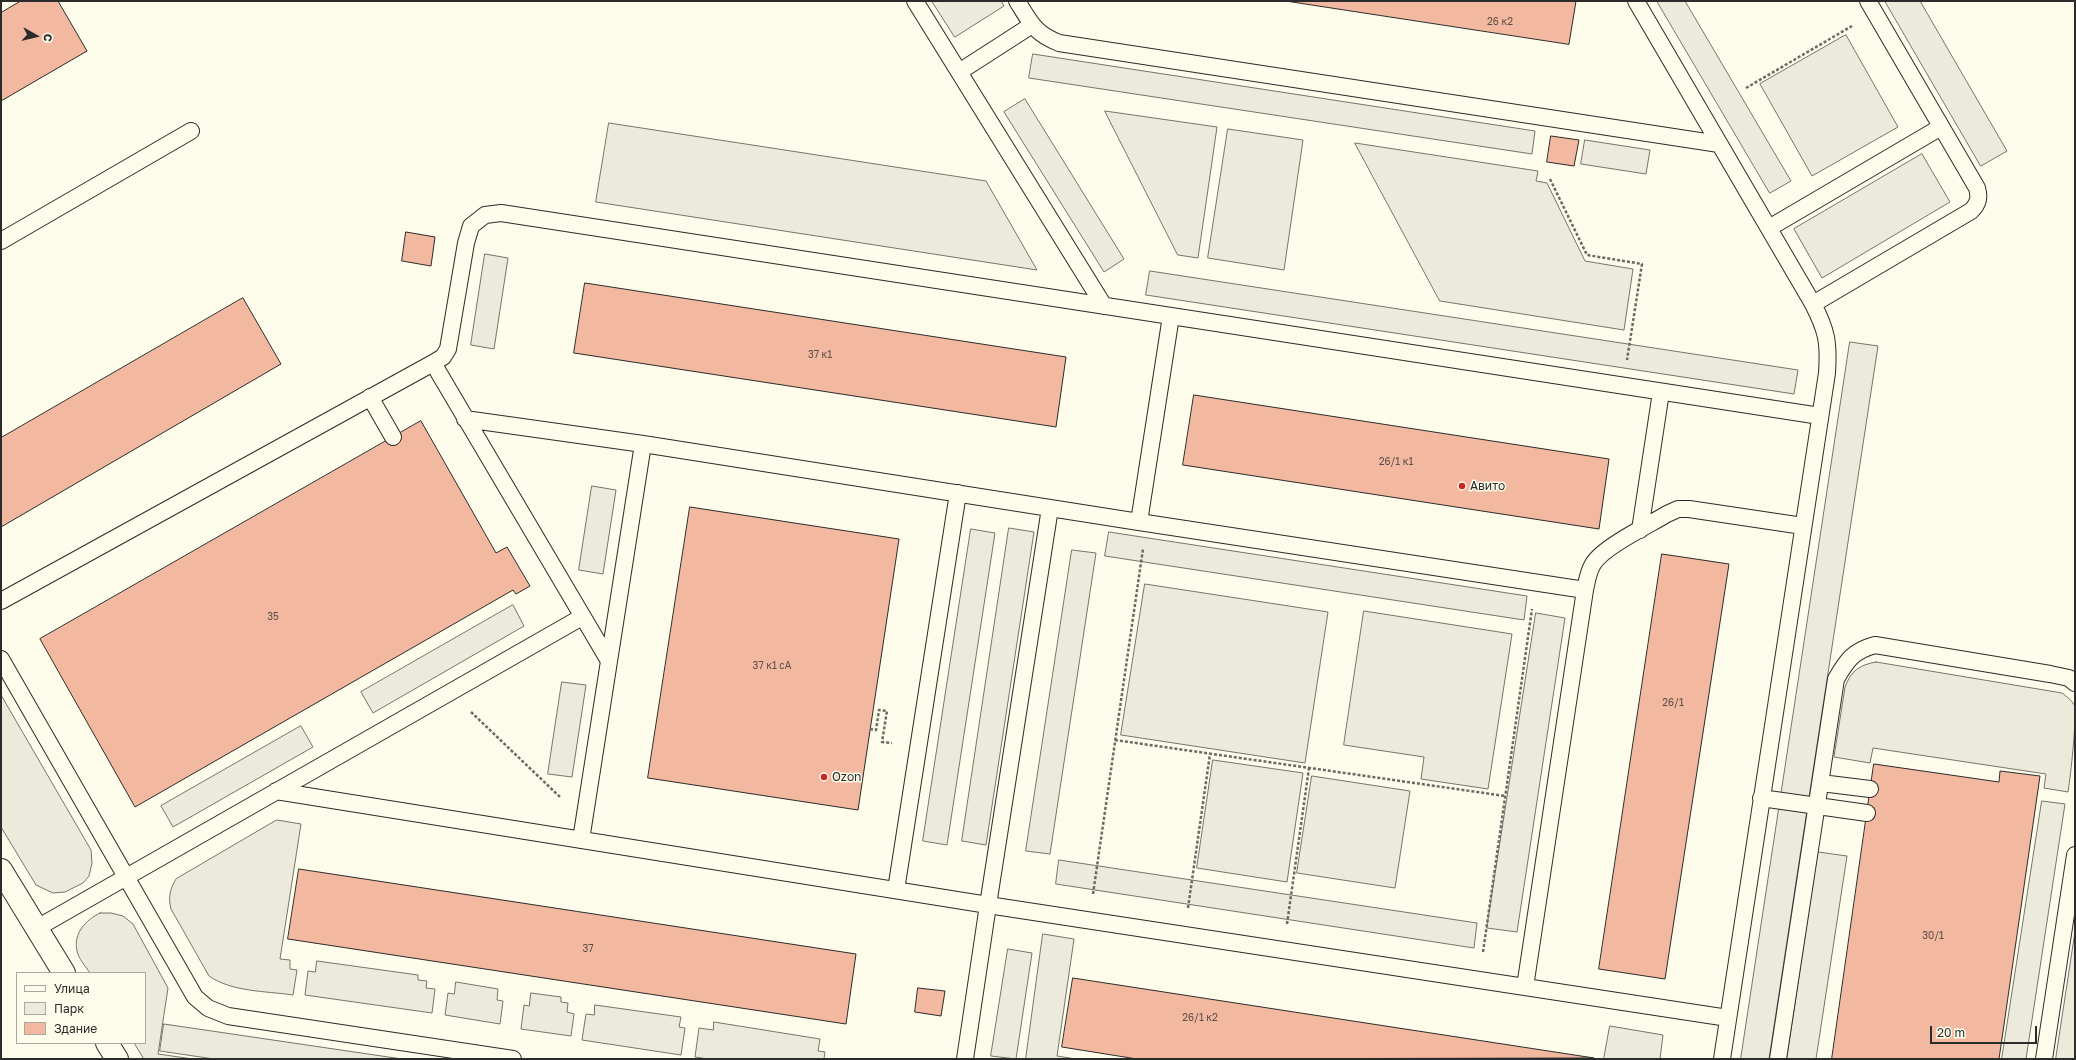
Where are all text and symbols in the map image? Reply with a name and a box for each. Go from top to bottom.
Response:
north arrow [16,16,56,56]
house number: 26 к2 [1487,16,1513,28]
text: С [41,33,55,43]
house number: 37 к1 [808,349,832,361]
house number: 26/1 к1 [1379,456,1413,468]
place label: Авито [1470,479,1505,493]
marker: Авито [1457,481,1467,491]
house number: 35 [267,611,279,623]
house number: 37 к1 сА [753,660,791,672]
house number: 26/1 [1662,697,1684,709]
place label: Ozon [832,770,861,784]
marker: Ozon [819,772,829,782]
house number: 30/1 [1922,930,1944,942]
house number: 37 [582,943,594,955]
legend [16,972,146,1044]
text: Улица [54,981,90,996]
text: Парк [54,1001,84,1016]
house number: 26/1 к2 [1182,1012,1218,1024]
scale bar [1932,1018,2039,1044]
text: Здание [54,1021,97,1036]
text: 20 m [1937,1025,1965,1040]

